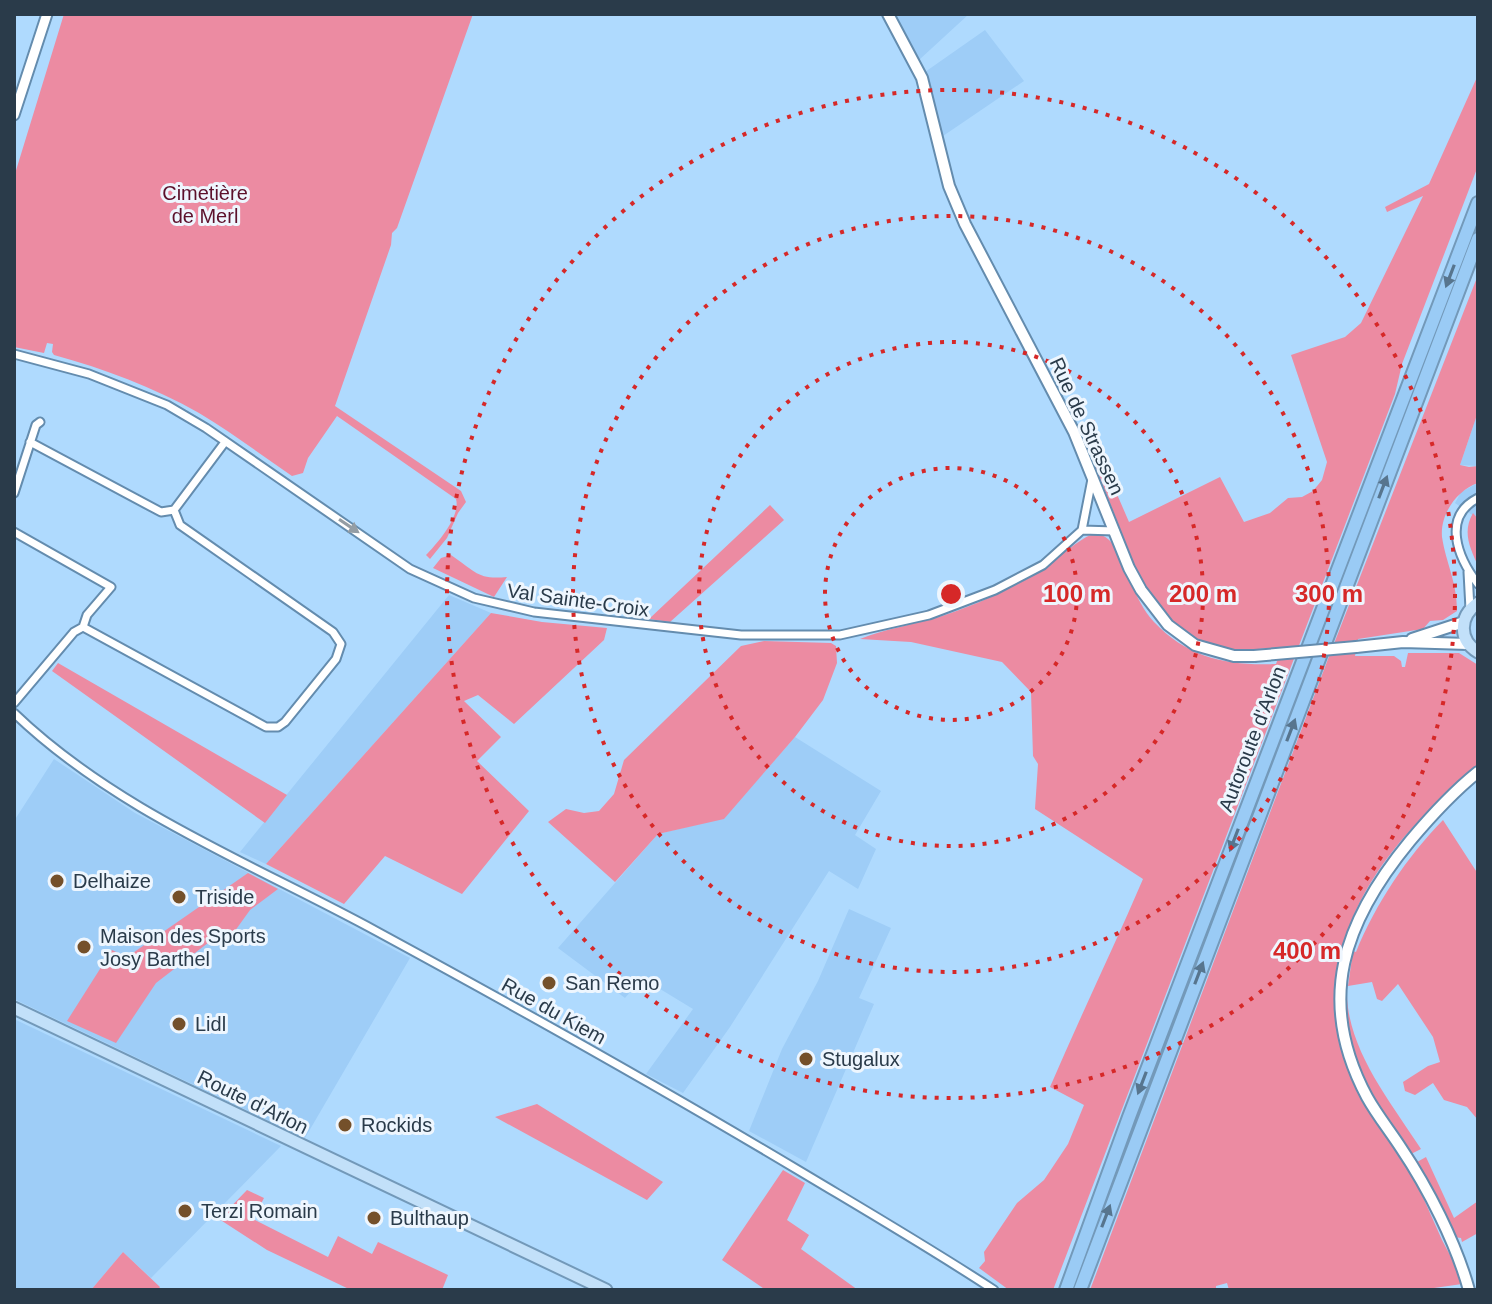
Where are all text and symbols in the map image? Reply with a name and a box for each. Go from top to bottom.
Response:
park label: Cimetière de Merl [162,182,248,227]
one-way arrow [1443,264,1456,288]
street label: Rue de Strassen [1046,354,1128,498]
one-way arrow [1377,475,1390,499]
one-way arrow [338,518,359,533]
street label: Val Sainte-Croix [506,579,650,621]
centre of rings [937,580,965,608]
text: 100 m [1043,580,1111,607]
text: 200 m [1169,580,1237,607]
text: 300 m [1295,580,1363,607]
street label: Autoroute d'Arlon [1214,663,1290,815]
one-way arrow [1285,718,1298,742]
one-way arrow [1227,828,1240,852]
place label: Delhaize [73,870,151,892]
marker: Delhaize [48,872,66,890]
place label: Triside [195,886,254,908]
marker: Triside [170,888,188,906]
place label: Maison des Sports Josy Barthel [100,925,266,970]
text: 400 m [1273,937,1341,964]
marker: Maison des Sports Josy Barthel [75,938,93,956]
one-way arrow [1193,961,1206,985]
place label: San Remo [565,972,660,994]
street label: Rue du Kiem [498,973,610,1049]
marker: San Remo [540,974,558,992]
place label: Lidl [195,1013,226,1035]
marker: Lidl [170,1015,188,1033]
place label: Stugalux [822,1048,900,1070]
marker: Stugalux [797,1050,815,1068]
street label: Route d'Arlon [194,1066,312,1138]
one-way arrow [1135,1071,1148,1095]
place label: Rockids [361,1114,432,1136]
marker: Rockids [336,1116,354,1134]
place label: Terzi Romain [201,1200,318,1222]
marker: Terzi Romain [176,1202,194,1220]
one-way arrow [1100,1204,1113,1228]
place label: Bulthaup [390,1207,469,1229]
marker: Bulthaup [365,1209,383,1227]

